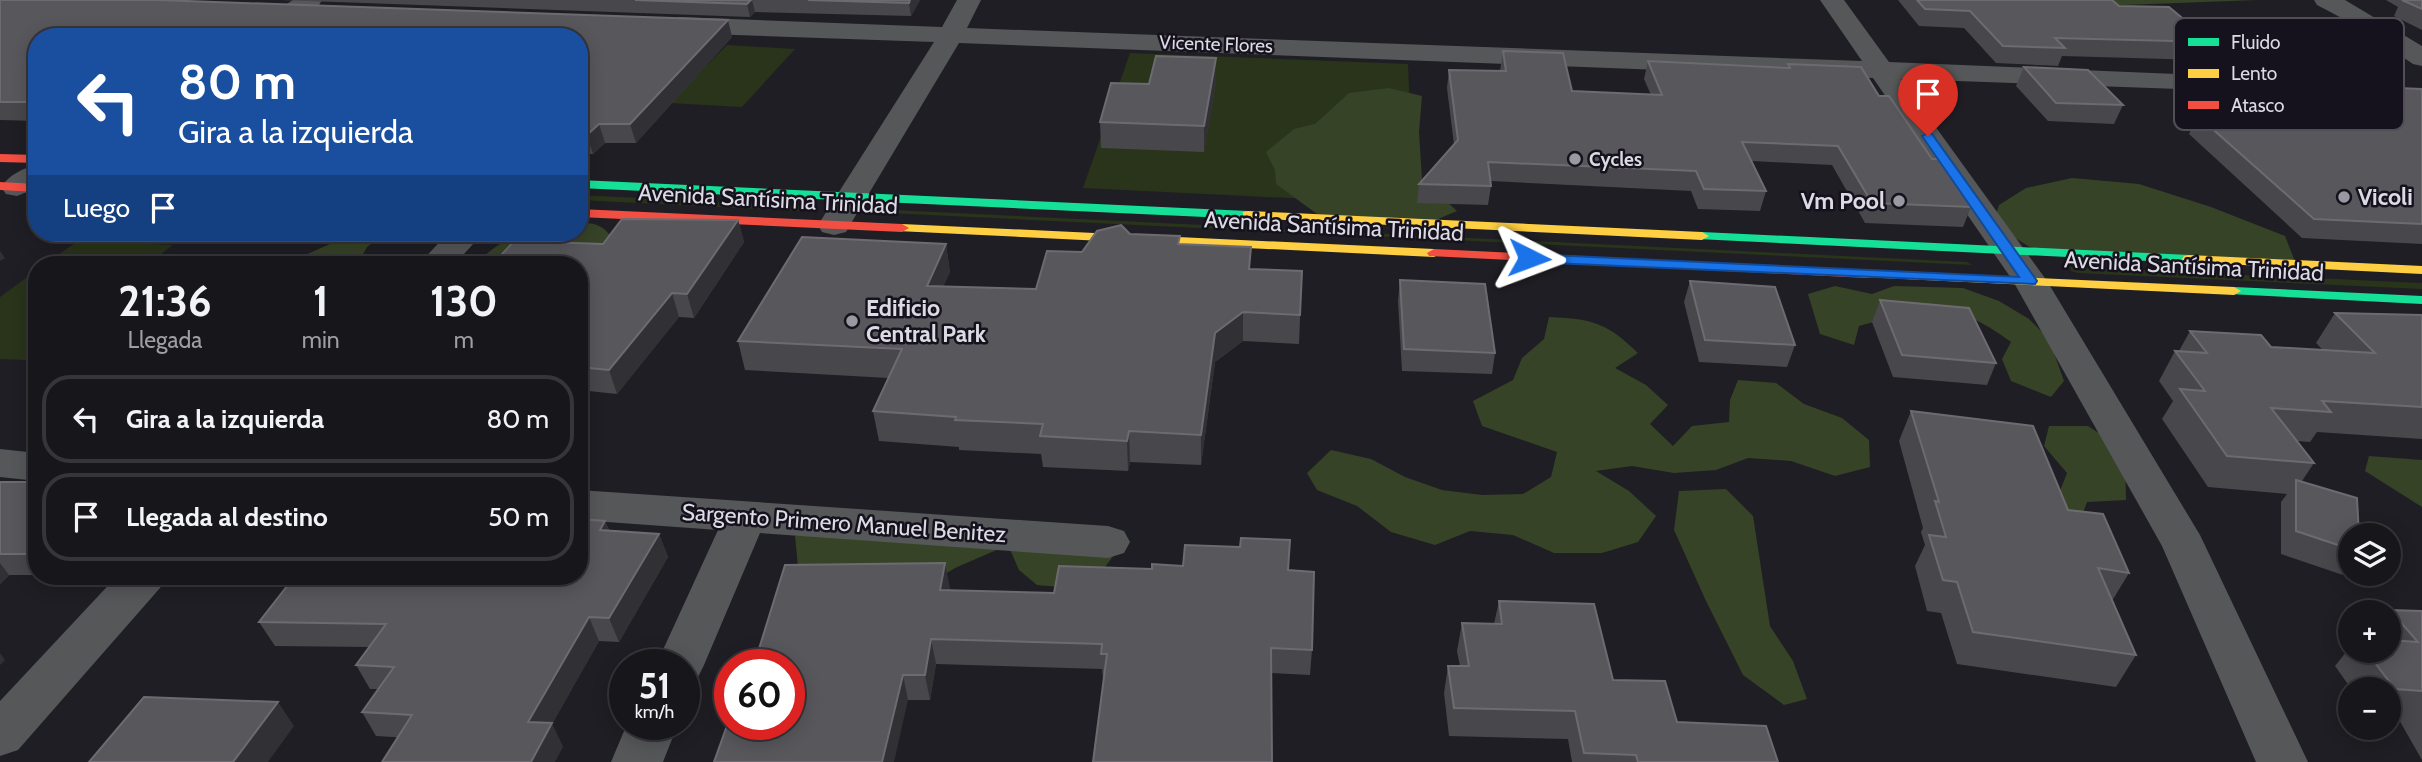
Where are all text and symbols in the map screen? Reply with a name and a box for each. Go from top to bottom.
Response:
legend [2174,18,2404,130]
street label: Vicente Flores [1159,31,1273,57]
text: Fluido [2231,31,2280,54]
text: 80 m [178,52,296,111]
icon: left [63,56,154,147]
text: Lento [2231,62,2277,85]
pin [1898,64,1958,136]
icon: arrive [1909,75,1947,113]
text: Atasco [2231,94,2285,117]
text: Gira a la izquierda [178,112,413,151]
place label: Cycles [1589,148,1642,171]
marker: Cycles [1567,151,1583,167]
street label: Avenida Santísima Trinidad [637,178,899,220]
place label: Vicoli [2358,183,2413,211]
place label: Vm Pool [1801,187,1885,215]
icon: arrive [144,189,182,227]
marker: Vicoli [2336,189,2352,205]
text: Luego [63,192,130,224]
marker: Vm Pool [1891,193,1907,209]
street label: Avenida Santísima Trinidad [1203,205,1465,247]
position arrow [1492,221,1566,295]
street label: Avenida Santísima Trinidad [2063,245,2325,287]
text: 21:36 [118,275,212,327]
text: 1 [313,275,329,327]
text: 130 [430,275,498,327]
place label: Edificio Central Park [866,294,987,348]
marker: Edificio Central Park [844,313,860,329]
text: Llegada [127,326,202,354]
text: min [302,326,340,354]
text: m [454,326,474,354]
icon: left [67,400,105,438]
text: Gira a la izquierda [126,403,324,435]
text: 80 m [486,403,549,435]
icon: arrive [67,498,105,536]
street label: Sargento Primero Manuel Benitez [681,498,1007,548]
text: Llegada al destino [126,501,328,533]
text: 50 m [488,501,549,533]
map controls [2338,523,2401,740]
button: layers [2338,523,2401,586]
button: + [2338,600,2401,663]
speed limit sign: 60 [714,649,805,740]
text: 51 [639,664,670,707]
button: − [2338,677,2401,740]
text: km/h [635,701,674,723]

